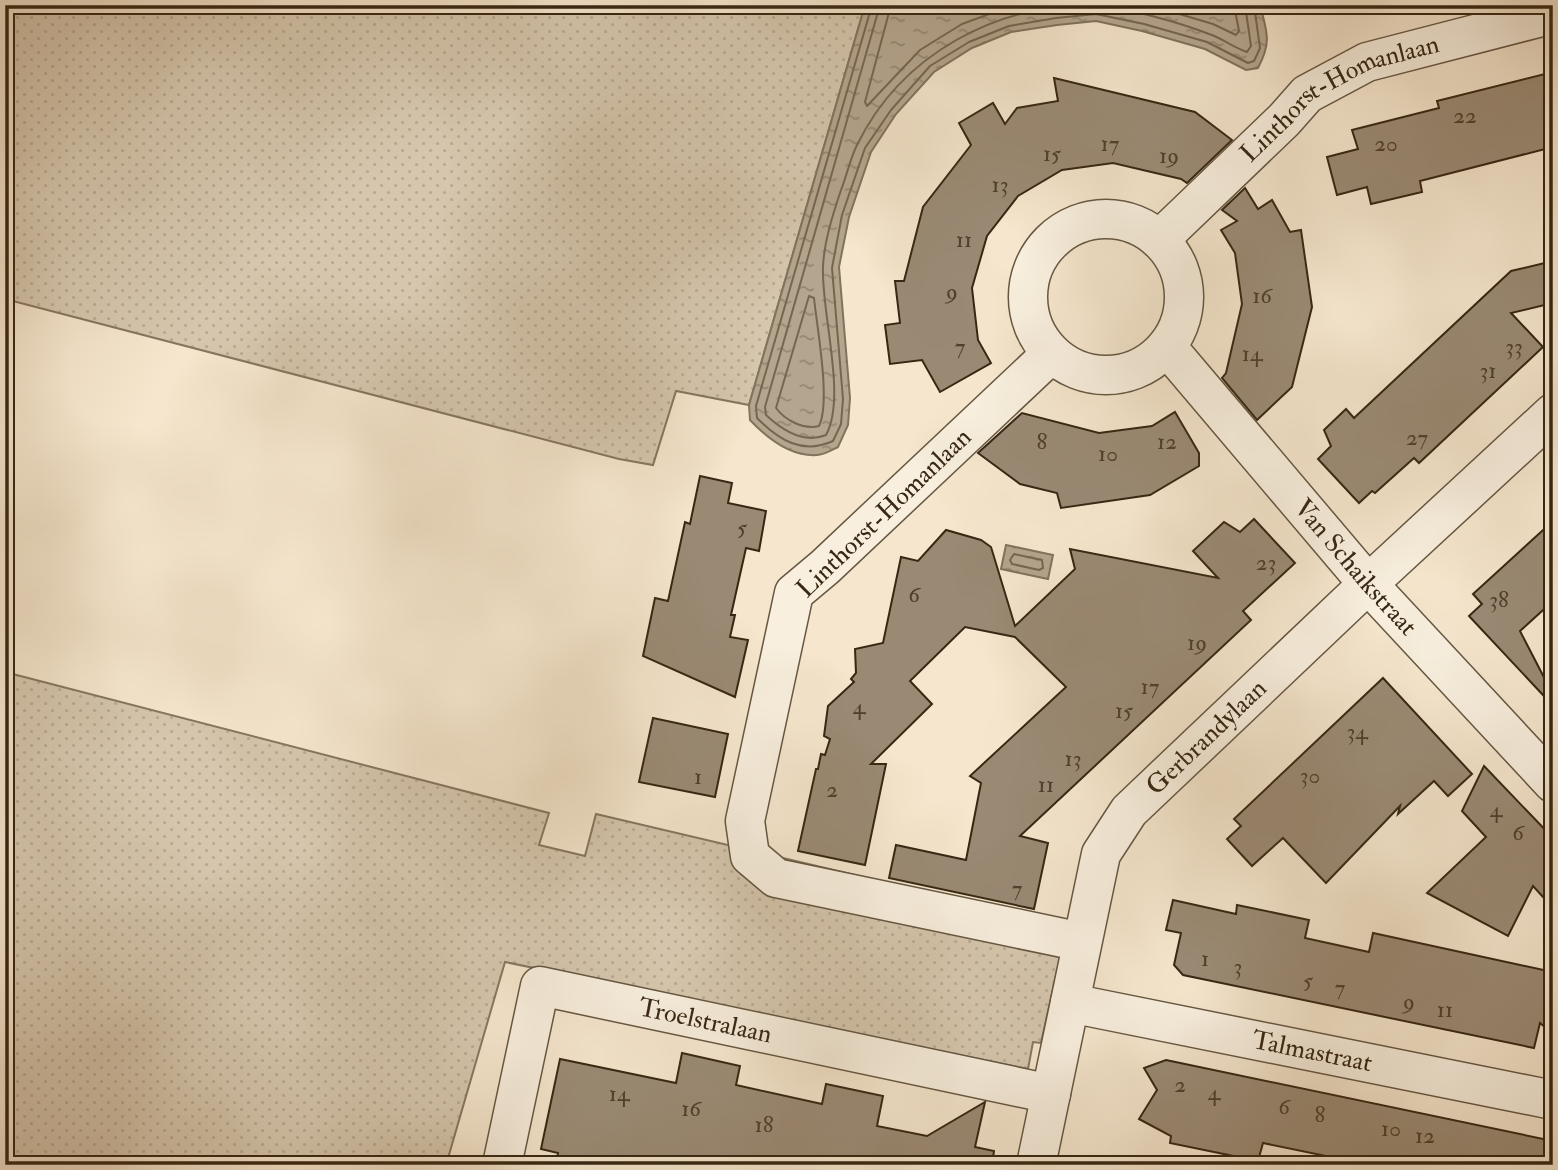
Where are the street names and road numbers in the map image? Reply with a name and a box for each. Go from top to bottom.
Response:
street label: Linthorst-Homanlaan [1234,28,1443,169]
street label: Linthorst-Homanlaan [790,421,978,605]
street label: Van Schaikstraat [1287,493,1424,642]
street label: Gerbrandylaan [1140,673,1274,802]
street label: Troelstralaan [636,991,775,1051]
street label: Talmastraat [1249,1024,1375,1079]

